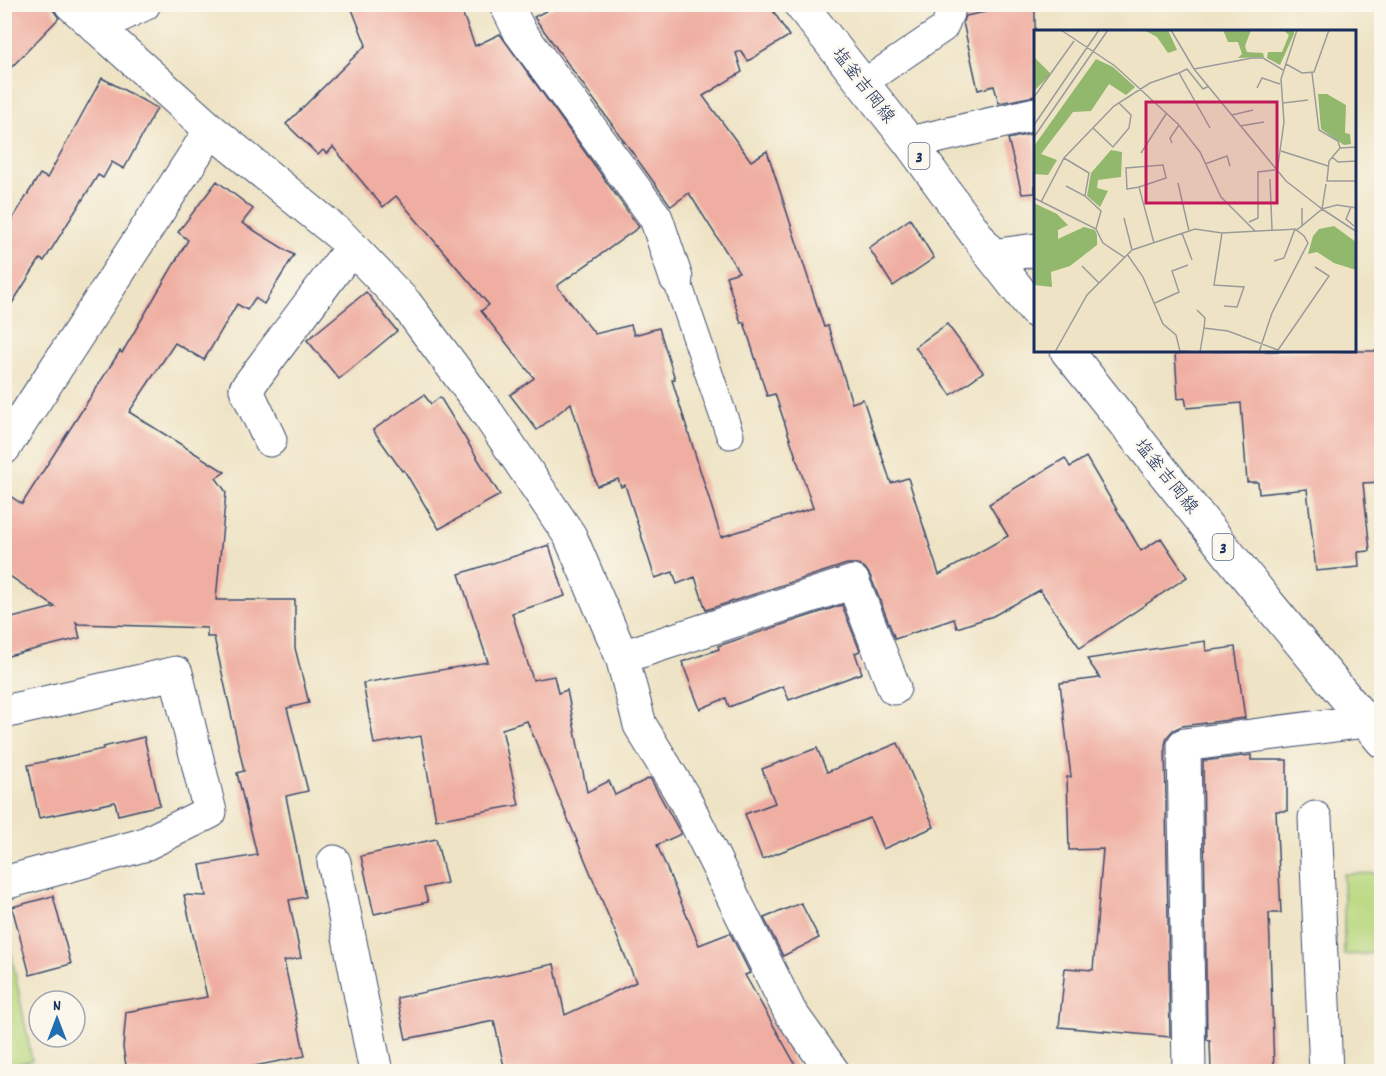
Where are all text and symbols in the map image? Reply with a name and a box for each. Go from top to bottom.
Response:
inset map [1034,30,1356,352]
street label: 塩釜吉岡線 [824,43,900,130]
road number: 3 [908,143,930,169]
street label: 塩釜吉岡線 [1127,435,1203,520]
road number: 3 [1212,534,1234,560]
north arrow [27,989,87,1049]
text: N [53,995,61,1018]

